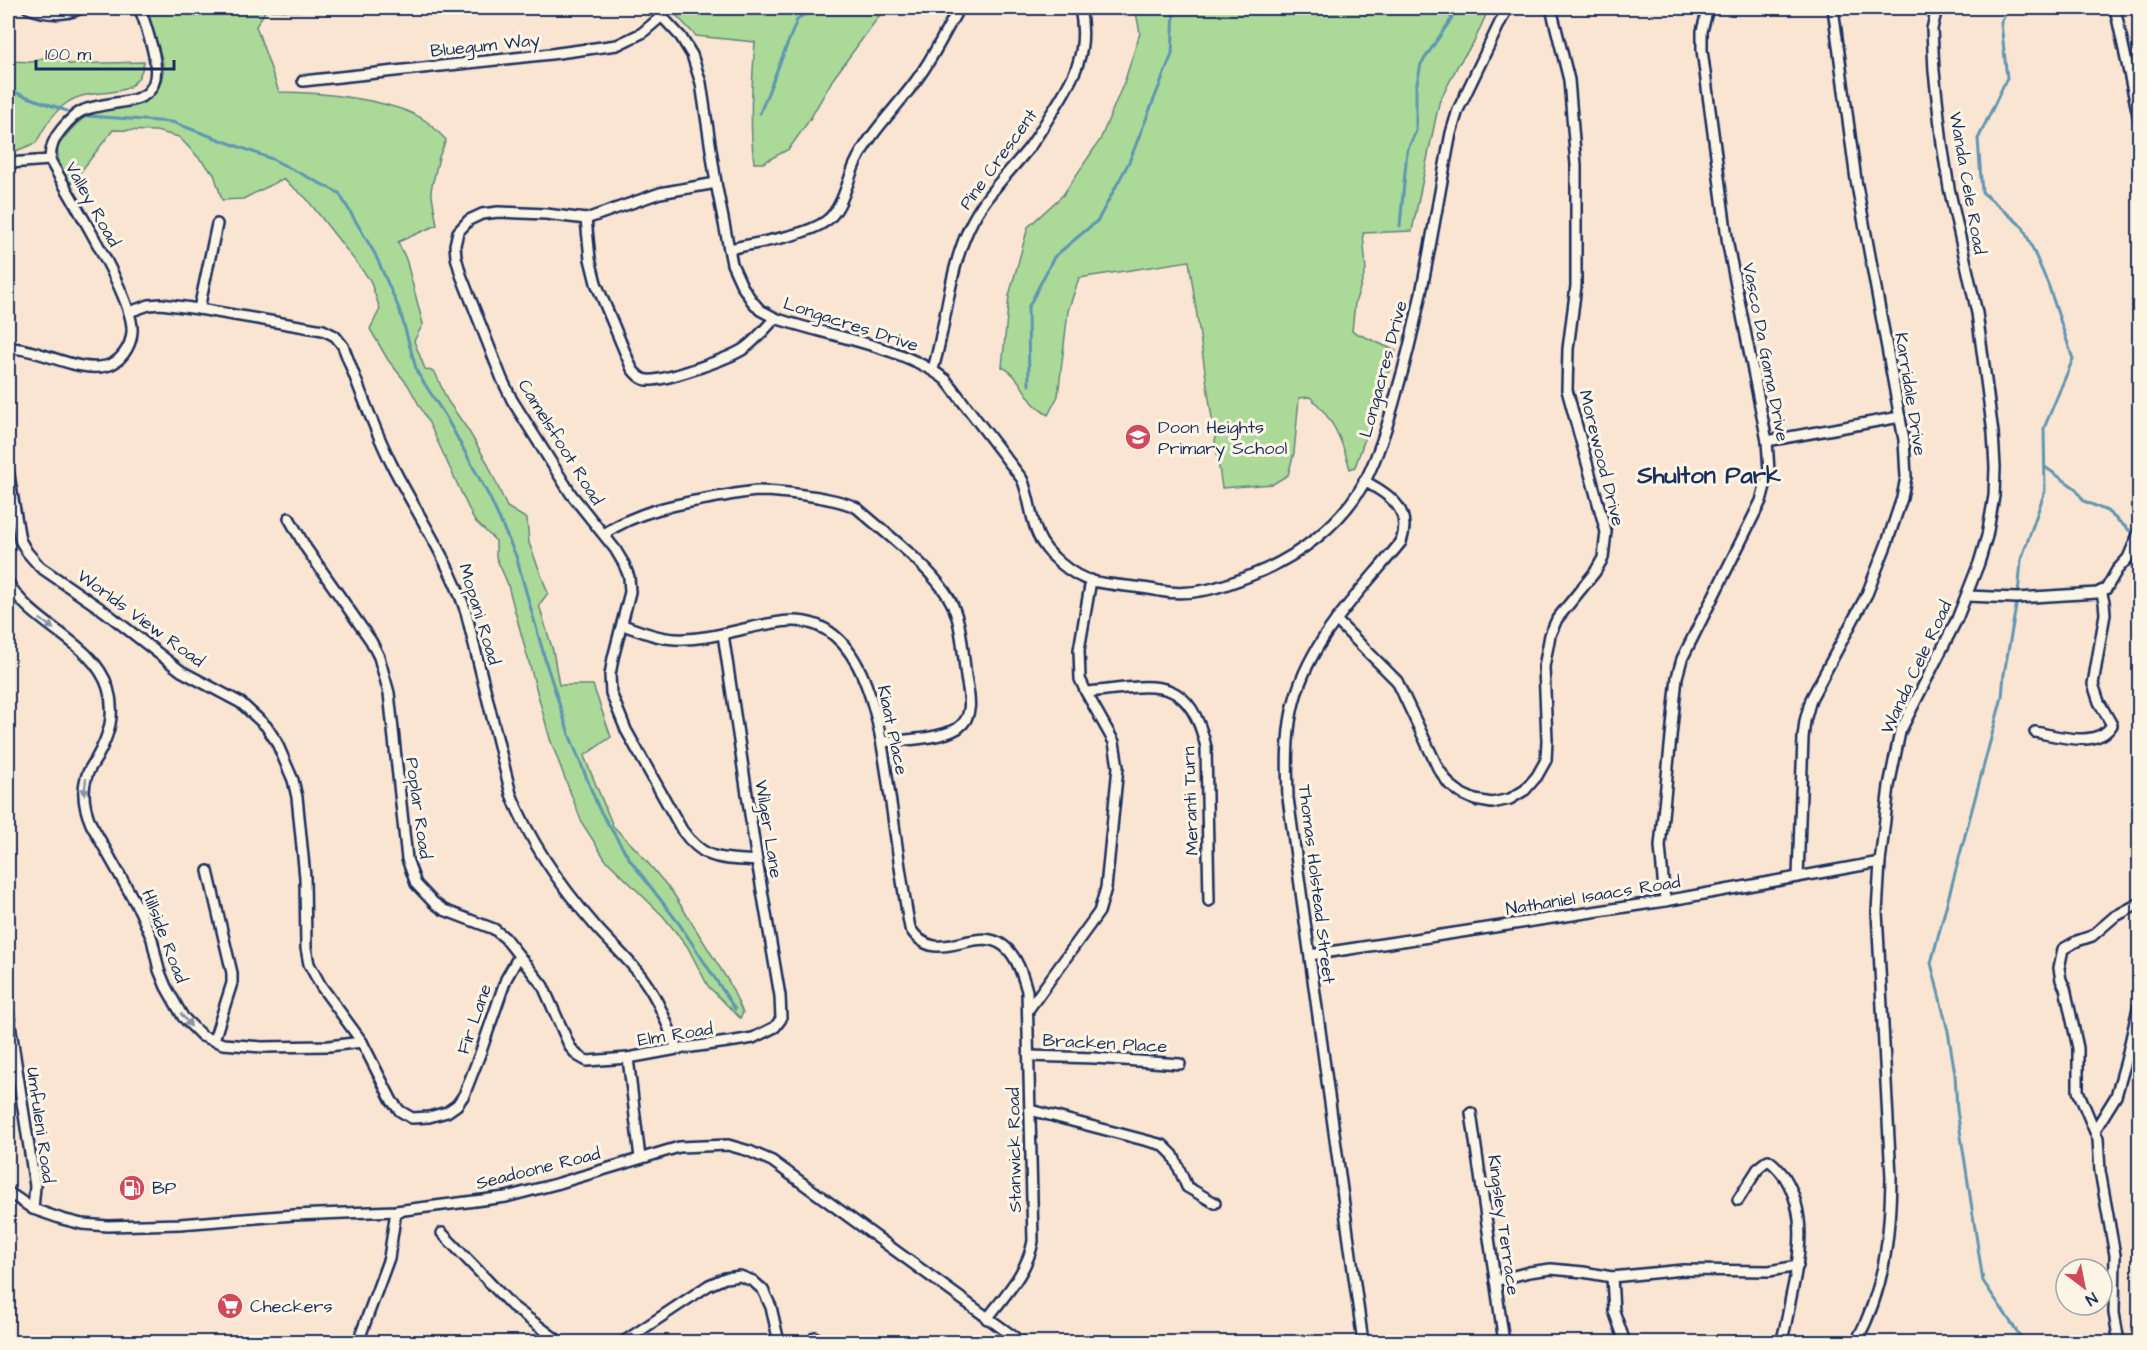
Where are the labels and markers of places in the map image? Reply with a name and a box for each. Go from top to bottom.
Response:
place label: Doon Heights Primary School [1158,415,1287,462]
school or university icon: Doon Heights Primary School [1123,422,1153,452]
fuel station icon: BP [117,1173,147,1203]
place label: BP [152,1176,177,1201]
supermarket icon: Checkers [215,1291,245,1321]
place label: Checkers [250,1294,333,1319]

